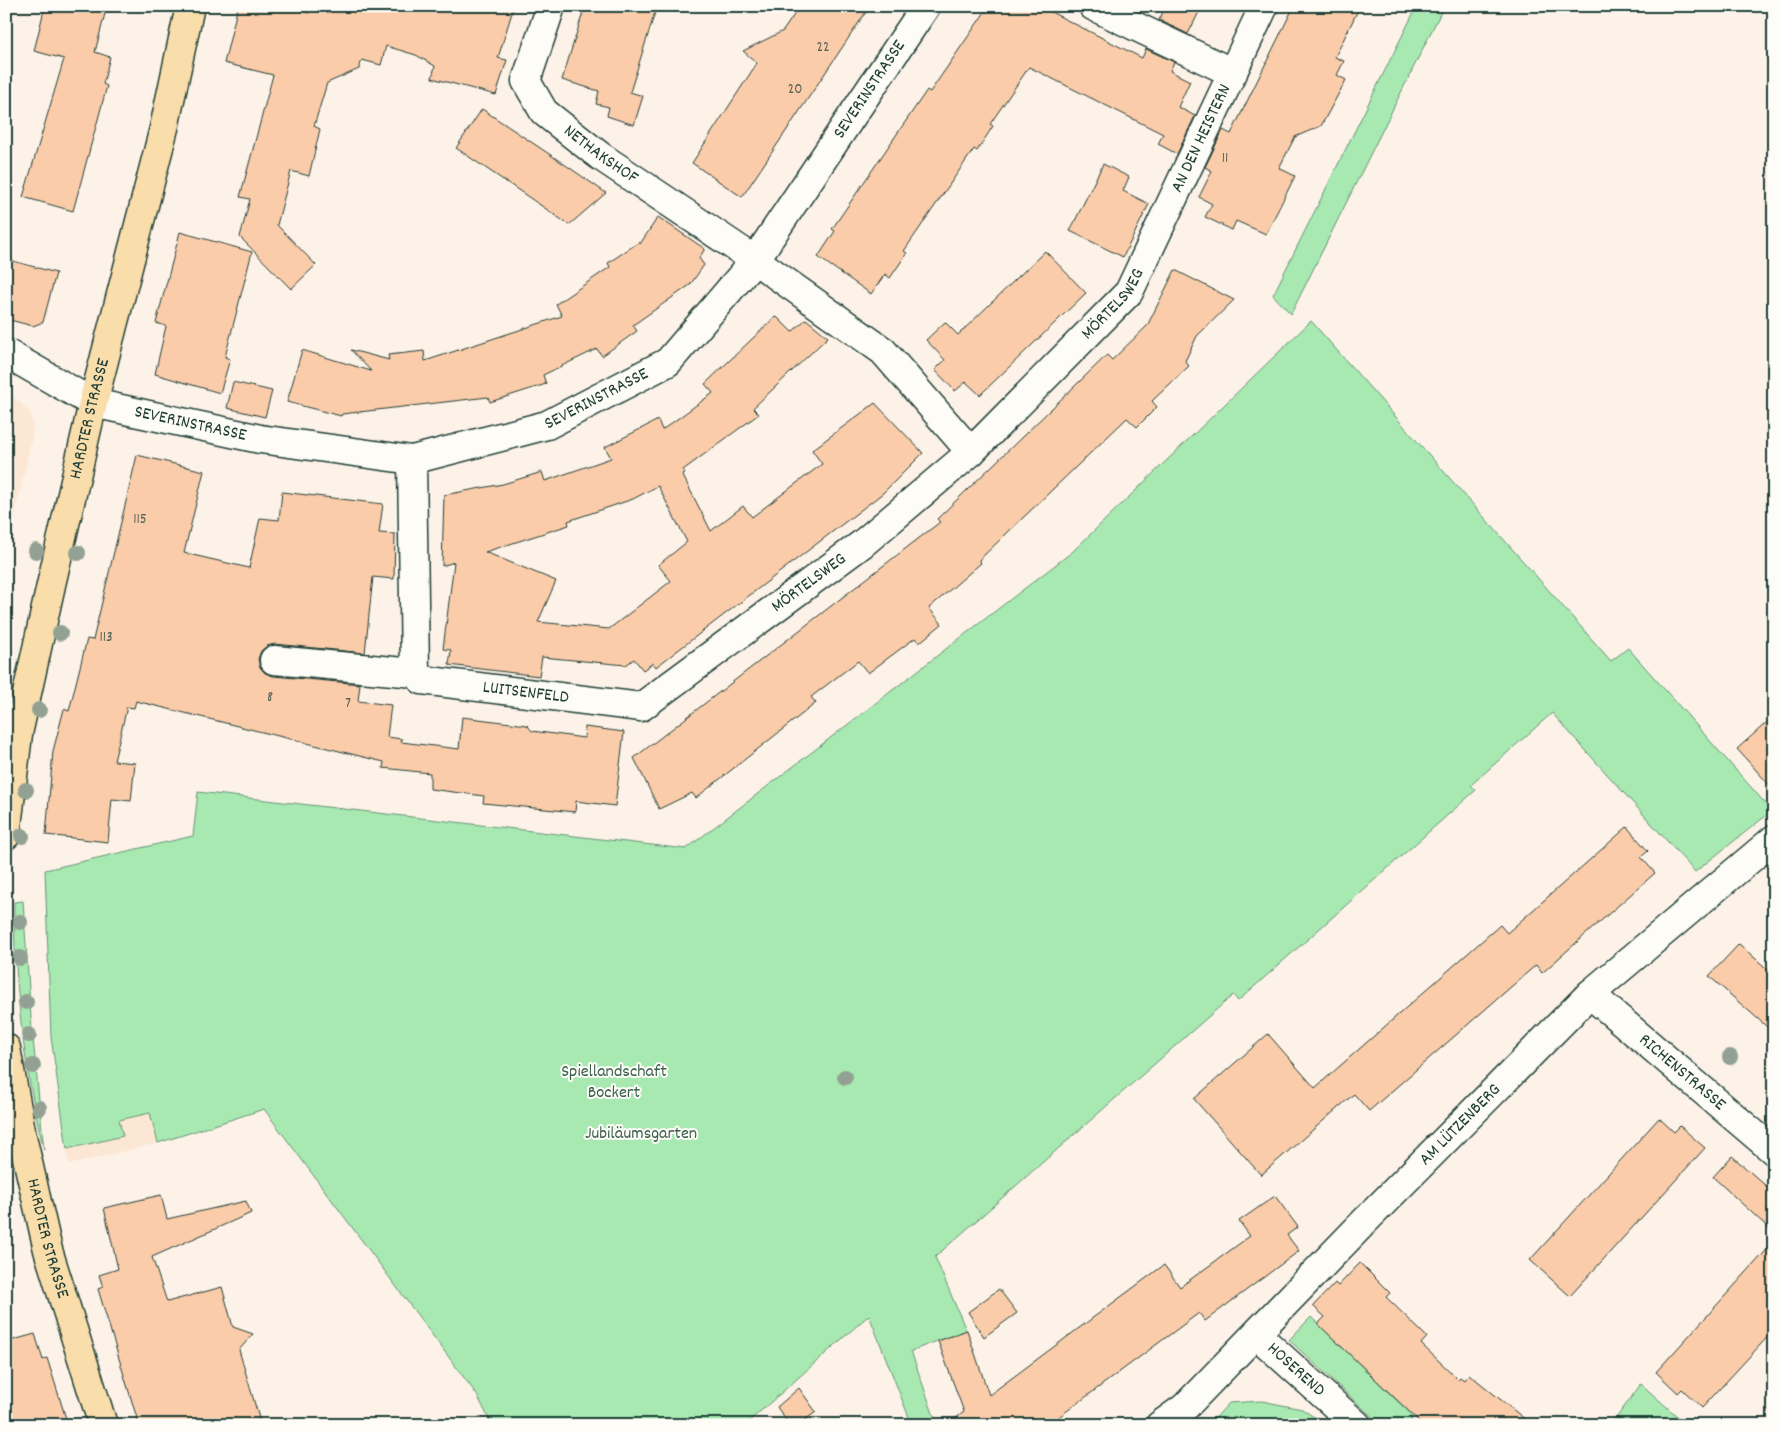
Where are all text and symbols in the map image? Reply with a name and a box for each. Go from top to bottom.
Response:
street label: SEVERINSTRASSE [827,35,912,144]
house number: 22 [816,37,830,59]
house number: 20 [788,79,802,101]
street label: AN DEN HEISTERN [1165,80,1238,197]
street label: NETHAKSHOF [558,119,643,191]
house number: 11 [1222,148,1228,170]
street label: MÖRTELSWEG [1076,265,1151,346]
street label: HARDTER STRASSE [63,356,116,482]
street label: SEVERINSTRASSE [540,362,653,437]
street label: SEVERINSTRASSE [132,400,249,448]
house number: 115 [133,509,147,531]
street label: MÖRTELSWEG [766,547,852,619]
house number: 113 [99,627,113,649]
street label: LUITSENFELD [481,675,570,711]
house number: 8 [267,687,273,709]
house number: 7 [345,693,351,715]
street label: RICHENSTRASSE [1633,1028,1731,1117]
park label: Spiellandschaft Bockert [561,1060,667,1106]
street label: AM LÜTZENBERG [1414,1078,1507,1172]
park label: Jubiläumsgarten [585,1122,697,1147]
street label: HARDTER STRASSE [20,1176,75,1302]
street label: HOSEREND [1261,1337,1330,1403]

